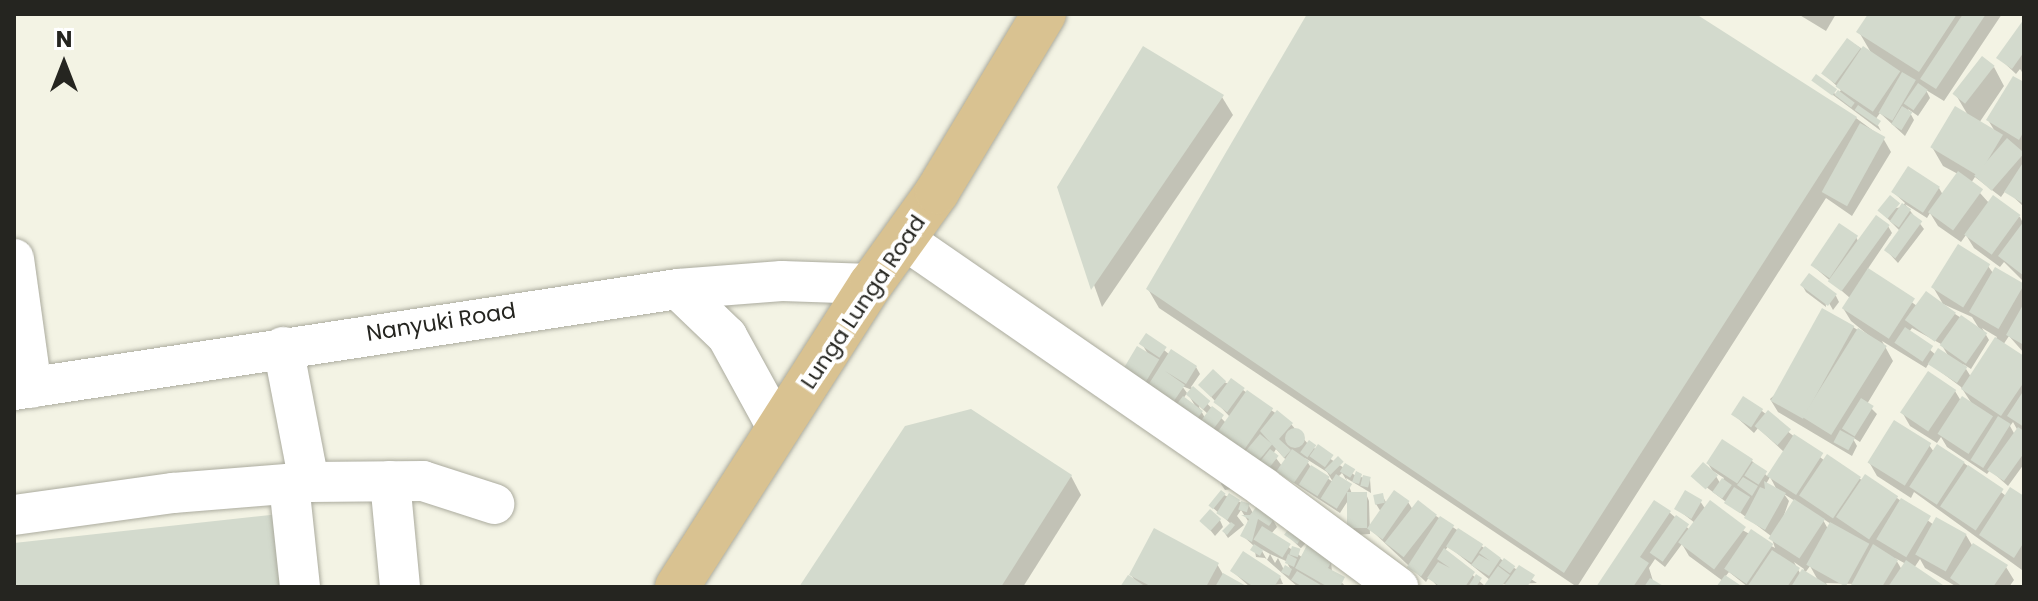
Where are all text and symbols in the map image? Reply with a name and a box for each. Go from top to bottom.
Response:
north arrow [24,24,104,104]
text: N [56,24,72,55]
street label: Lunga Lunga Road [795,210,931,394]
street label: Nanyuki Road [365,297,517,347]

